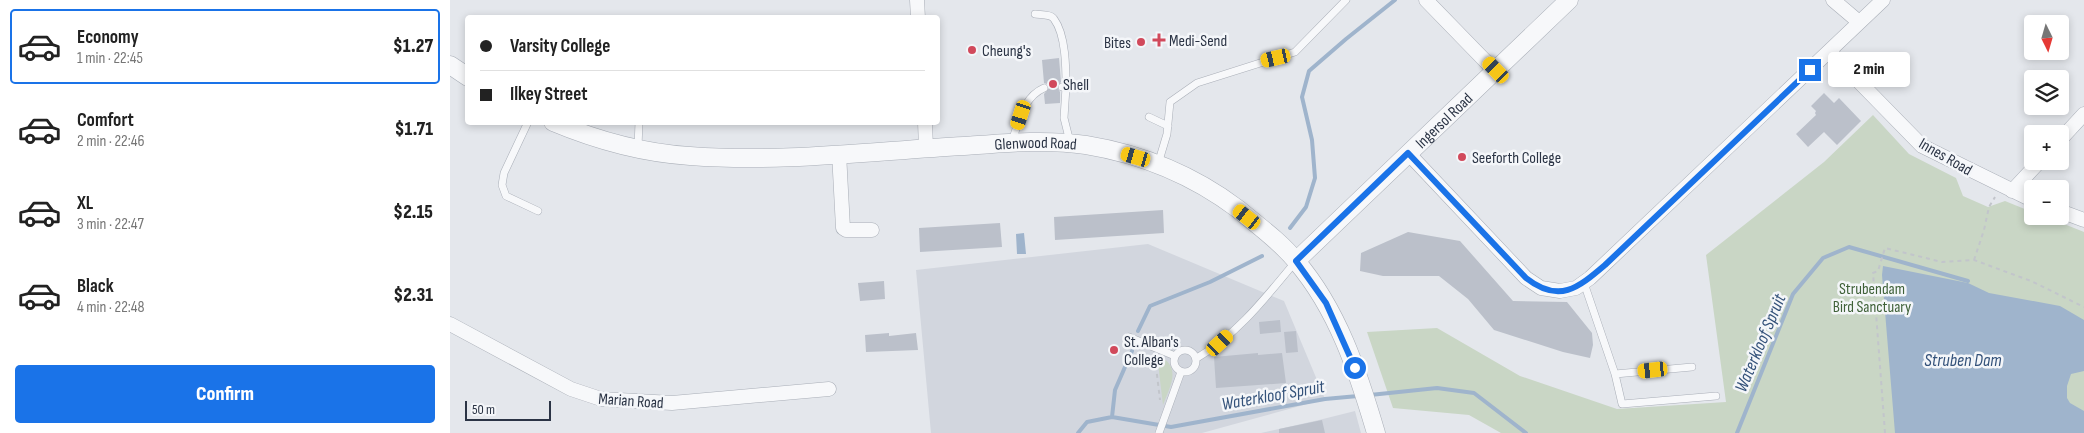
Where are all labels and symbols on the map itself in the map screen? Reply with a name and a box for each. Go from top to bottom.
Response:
north arrow [2024,15,2069,60]
place label: Medi-Send [1169,32,1227,51]
place label: Bites [1104,34,1131,53]
marker: Medi-Send [1153,34,1165,46]
marker: Bites [1135,36,1147,48]
place label: Cheung's [982,42,1031,61]
marker: Cheung's [966,44,978,56]
car [1259,47,1292,69]
callout: 2 min [1828,52,1910,88]
car [1480,54,1511,86]
route end [1799,59,1821,81]
place label: Shell [1063,76,1089,95]
marker: Shell [1047,78,1059,90]
street label: Ingersol Road [1412,89,1477,153]
car [1009,98,1032,132]
street label: Glenwood Road [994,134,1078,155]
street label: Innes Road [1915,134,1975,180]
car [1119,146,1152,168]
place label: Seeforth College [1472,149,1561,168]
marker: Seeforth College [1456,151,1468,163]
car [1230,202,1263,232]
park label: Strubendam Bird Sanctuary [1833,280,1911,317]
water label: Waterkloof Spruit [1730,291,1791,395]
car [1203,327,1236,359]
place label: St. Alban's College [1124,333,1179,370]
marker: St. Alban's College [1108,344,1120,356]
water label: Struben Dam [1924,350,2002,371]
route start [1344,357,1366,379]
car [1637,361,1668,379]
water label: Waterkloof Spruit [1220,376,1327,415]
street label: Marian Road [598,390,664,413]
scale bar [465,398,551,421]

